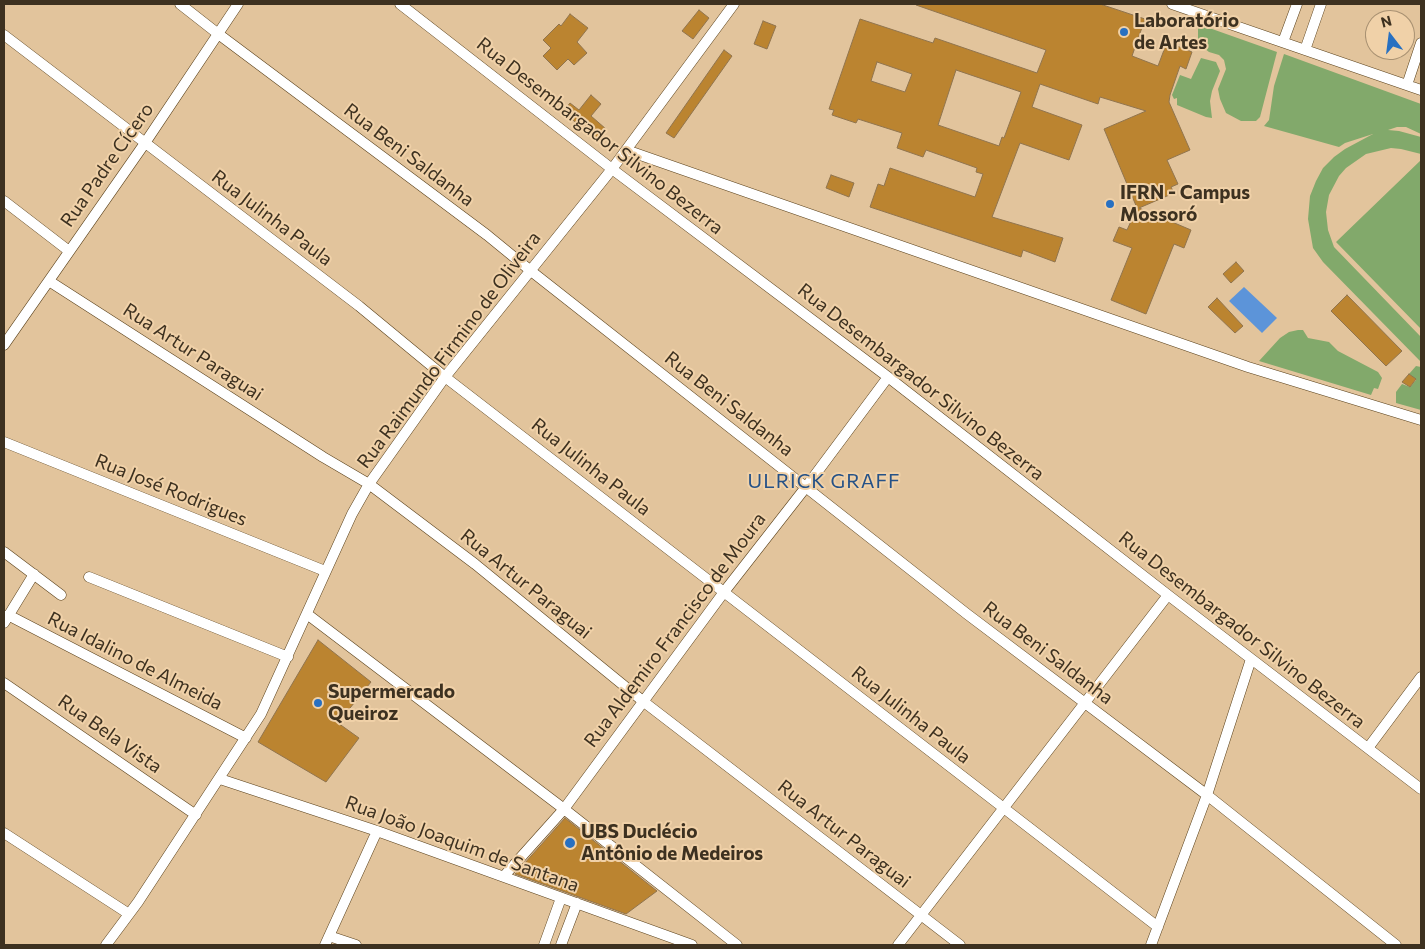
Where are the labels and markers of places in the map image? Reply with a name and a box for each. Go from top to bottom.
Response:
place label: Laboratório de Artes [1134,10,1239,54]
marker: Laboratório de Artes [1118,26,1130,38]
place label: IFRN - Campus Mossoró [1120,182,1250,226]
marker: IFRN - Campus Mossoró [1104,198,1116,210]
place label: Supermercado Queiroz [328,681,455,725]
marker: Supermercado Queiroz [312,697,324,709]
place label: UBS Duclécio Antônio de Medeiros [581,821,763,865]
marker: UBS Duclécio Antônio de Medeiros [563,836,577,850]

